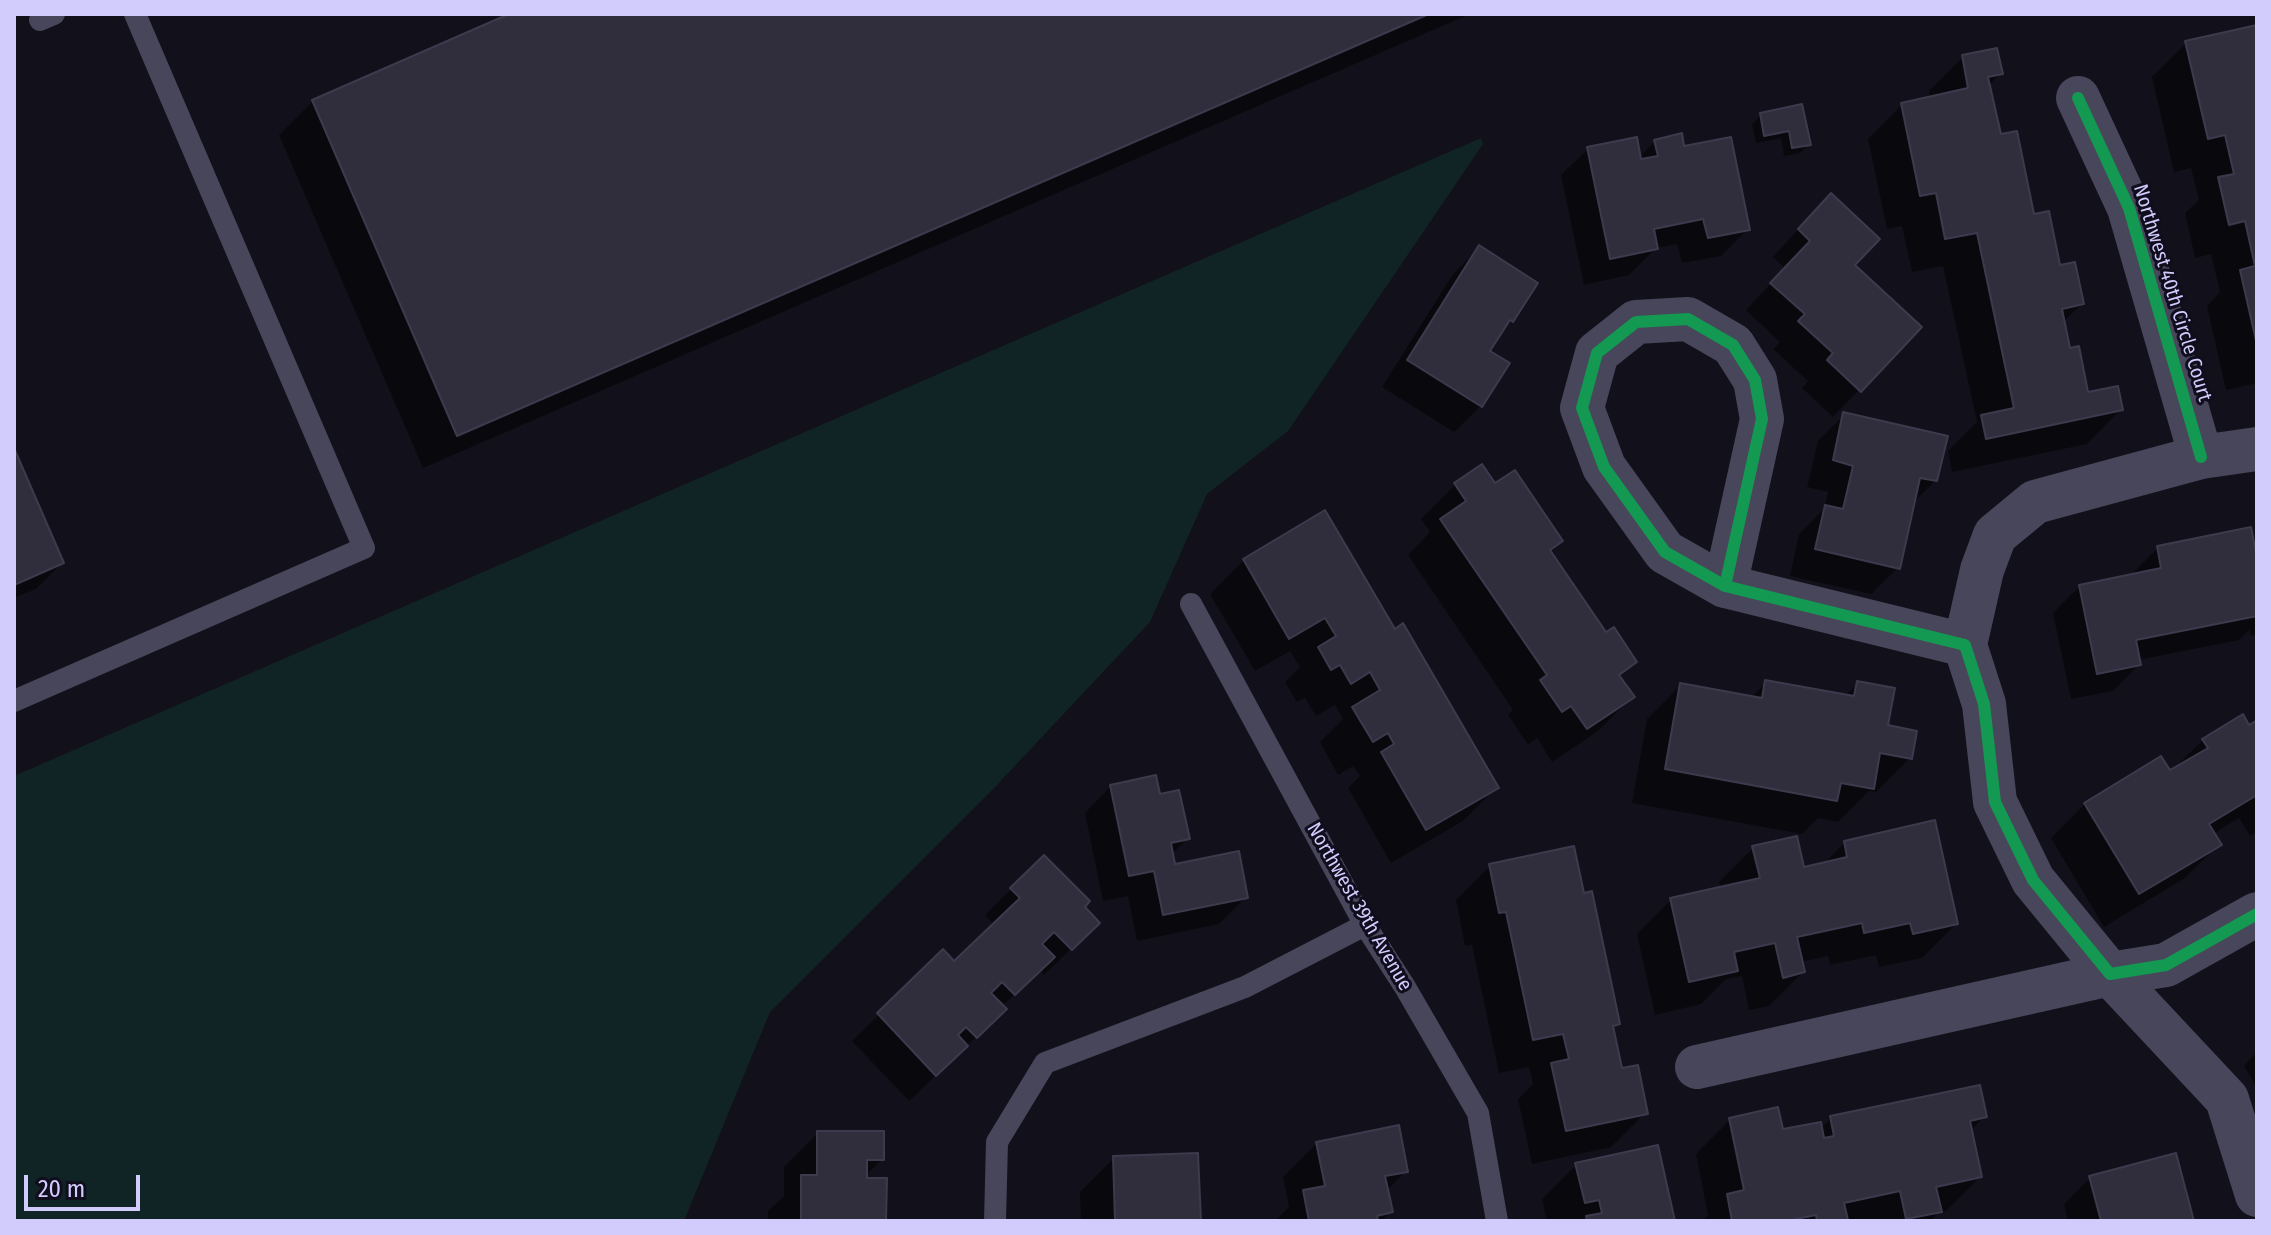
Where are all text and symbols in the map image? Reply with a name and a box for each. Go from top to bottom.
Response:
street label: Northwest 40th Circle Court [2128,182,2216,404]
street label: Northwest 39th Avenue [1301,819,1417,995]
scale bar [28,1159,144,1209]
text: 20 m [38,1175,85,1203]

